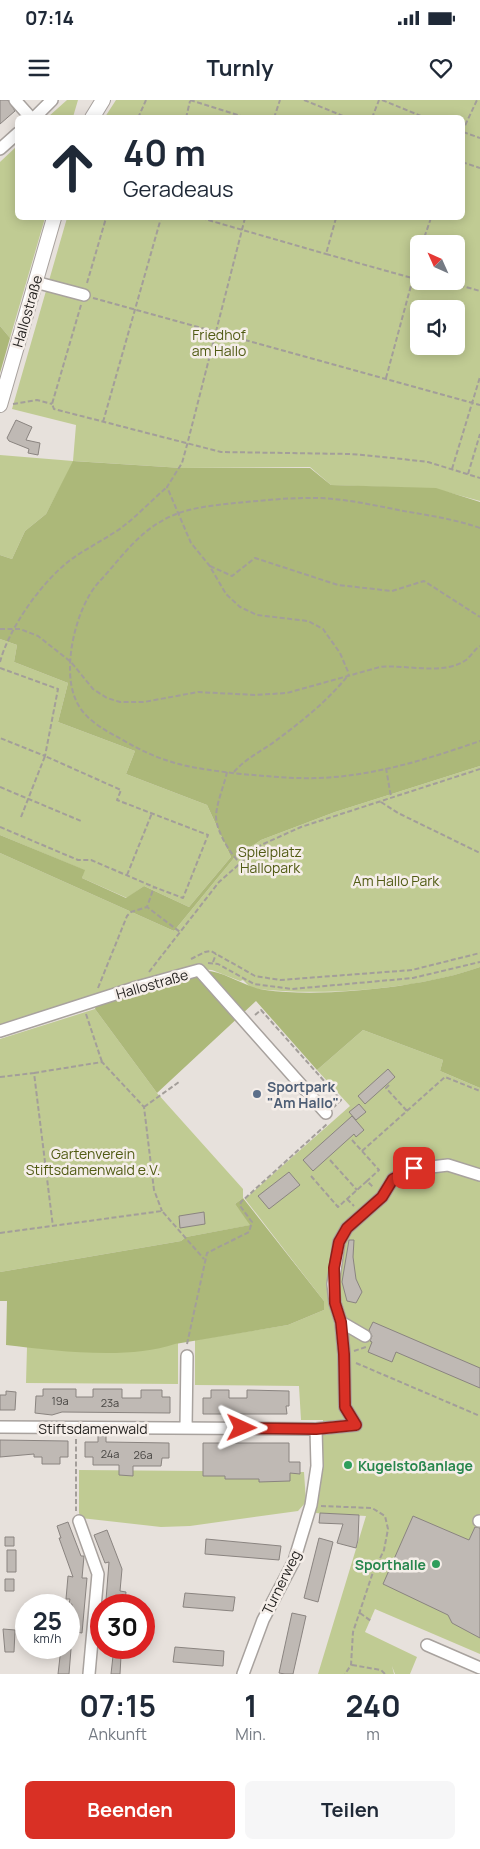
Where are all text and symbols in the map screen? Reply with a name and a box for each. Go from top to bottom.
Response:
text: 07:14 [25,5,74,31]
text: Turnly [206,53,274,83]
icon: menu [25,54,53,82]
icon: heart [427,54,455,82]
text: 40 m [123,129,206,177]
icon: ahead [40,135,105,200]
text: Geradeaus [123,174,234,204]
north arrow [410,235,465,290]
map controls [410,235,465,355]
street label: Hallostraße [8,273,46,349]
button: sound [410,300,465,355]
park label: Friedhof am Hallo [192,325,246,360]
park label: Spielplatz Hallopark [238,842,302,877]
park label: Am Hallo Park [353,871,440,890]
street label: Hallostraße [114,965,190,1003]
place label: Sportpark "Am Hallo" [267,1077,339,1112]
marker: Sportpark "Am Hallo" [251,1088,263,1100]
park label: Gartenverein Stiftsdamenwald e.V. [26,1144,160,1179]
pin [393,1147,435,1189]
icon: arrive [400,1154,428,1182]
house number: 19a [51,1393,69,1408]
house number: 23a [101,1395,119,1410]
position arrow [215,1401,267,1453]
street label: Stiftsdamenwald [38,1419,148,1438]
house number: 24a [101,1446,119,1461]
house number: 26a [133,1447,153,1462]
place label: Kugelstoßanlage [358,1456,473,1475]
marker: Kugelstoßanlage [342,1459,354,1471]
street label: Turnerweg [257,1547,305,1617]
place label: Sporthalle [355,1555,426,1574]
marker: Sporthalle [430,1558,442,1570]
speed limit sign: 30 [90,1594,155,1659]
text: 25 [33,1603,62,1638]
text: km/h [34,1630,61,1647]
text: 07:15 [79,1685,156,1726]
text: 1 [244,1685,257,1726]
text: 240 [345,1685,401,1726]
text: Ankunft [88,1723,147,1745]
text: Min. [235,1723,266,1745]
text: m [366,1723,380,1745]
button: Beenden [25,1781,235,1839]
button: Teilen [245,1781,455,1839]

